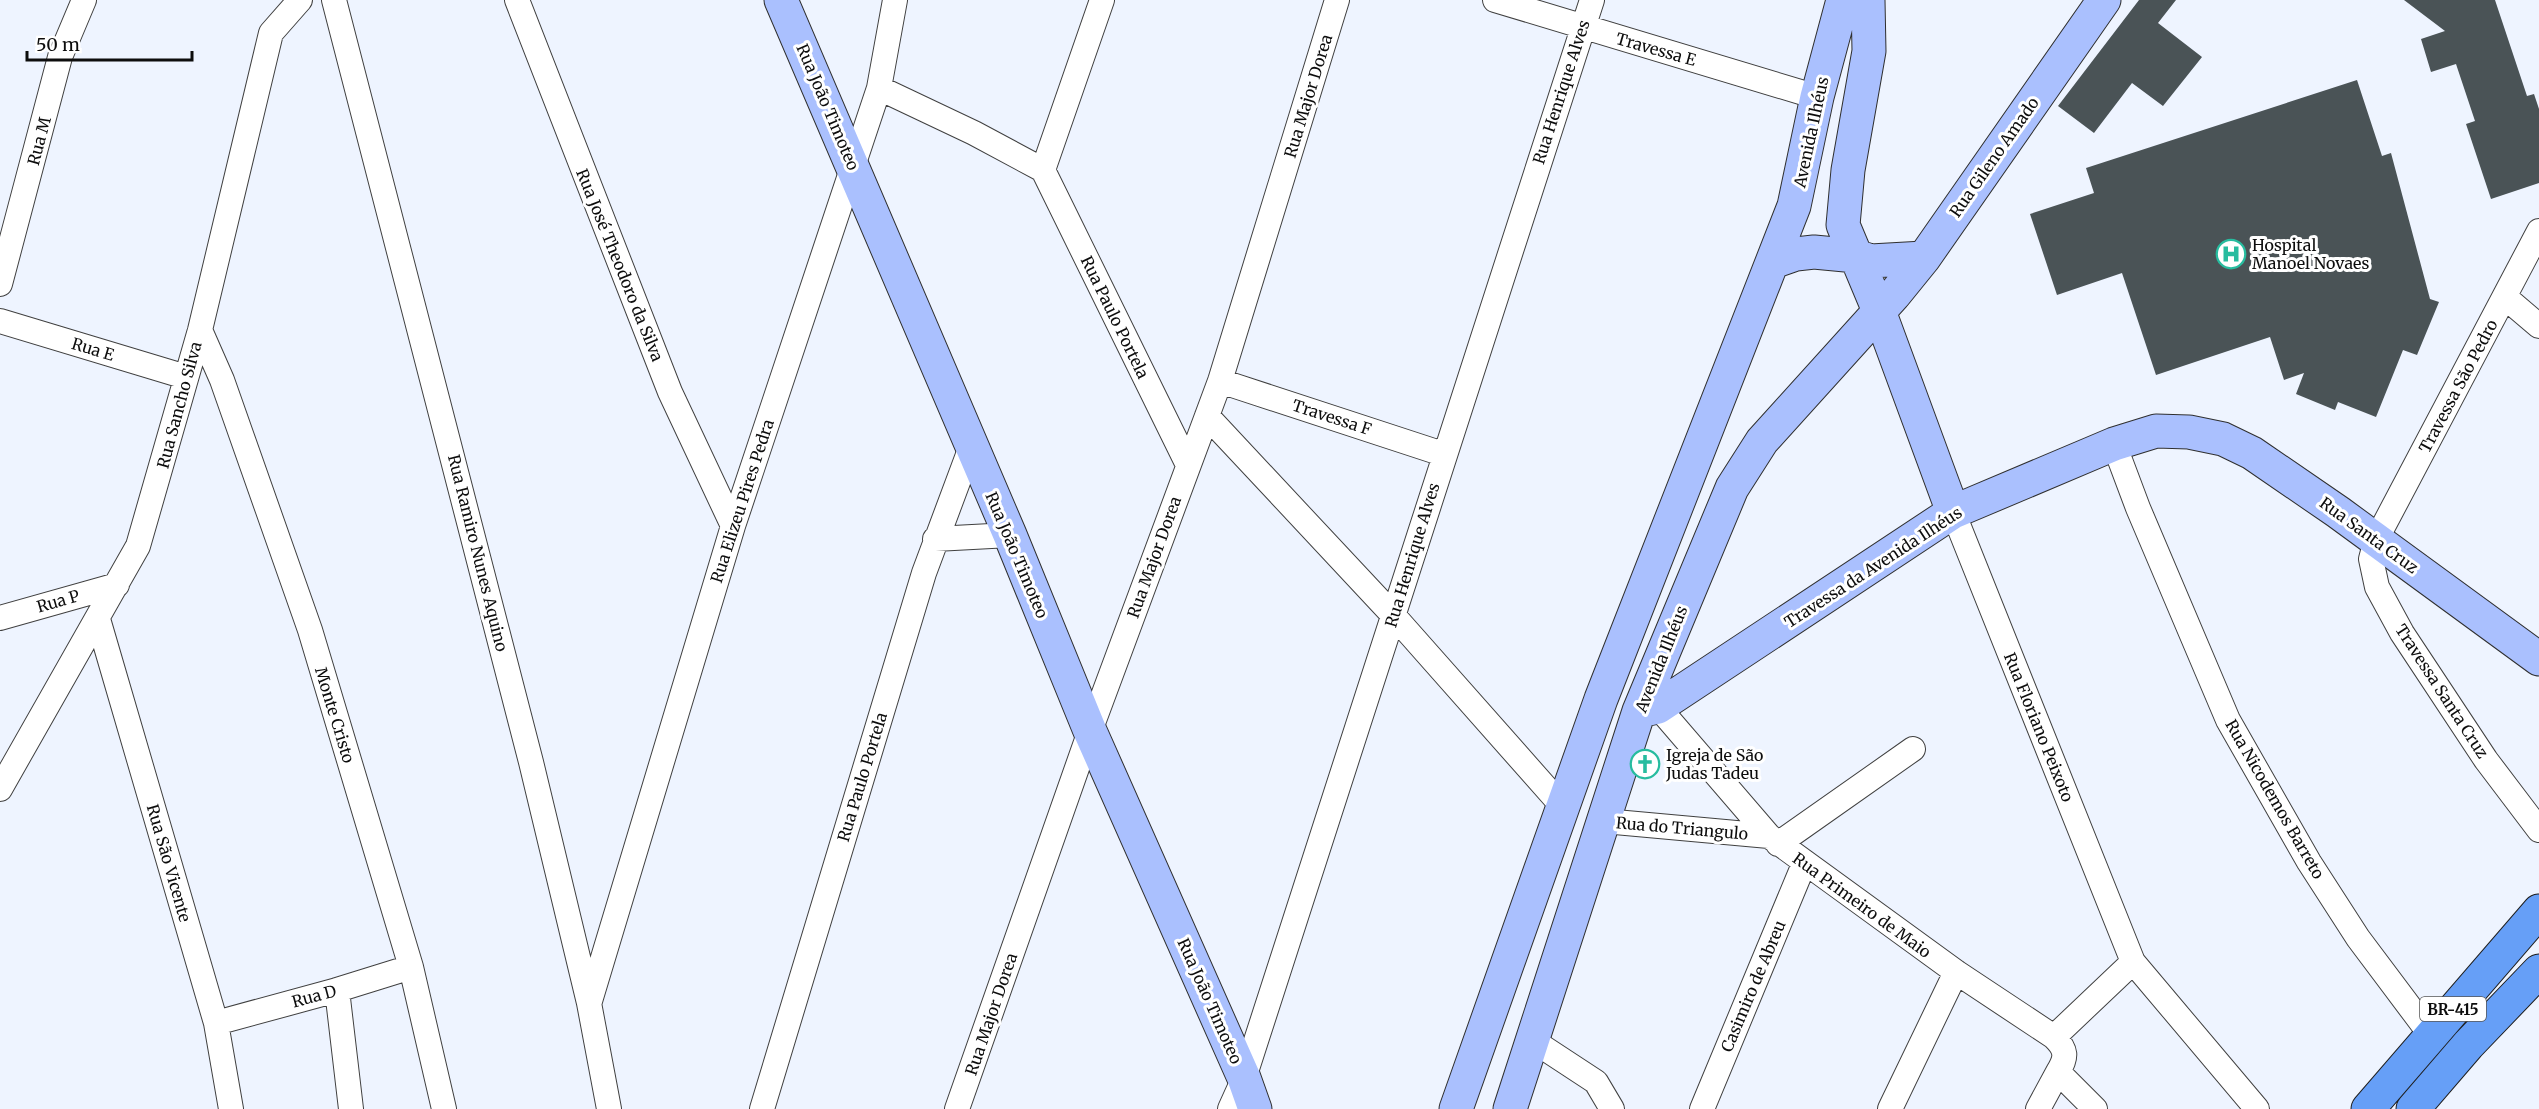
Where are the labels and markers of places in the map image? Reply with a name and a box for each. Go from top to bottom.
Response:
place label: Hospital Manoel Novaes [2252,235,2370,273]
hospital icon: Hospital Manoel Novaes [2215,238,2247,270]
place label: Igreja de São Judas Tadeu [1665,745,1763,783]
church icon: Igreja de São Judas Tadeu [1629,748,1661,780]

